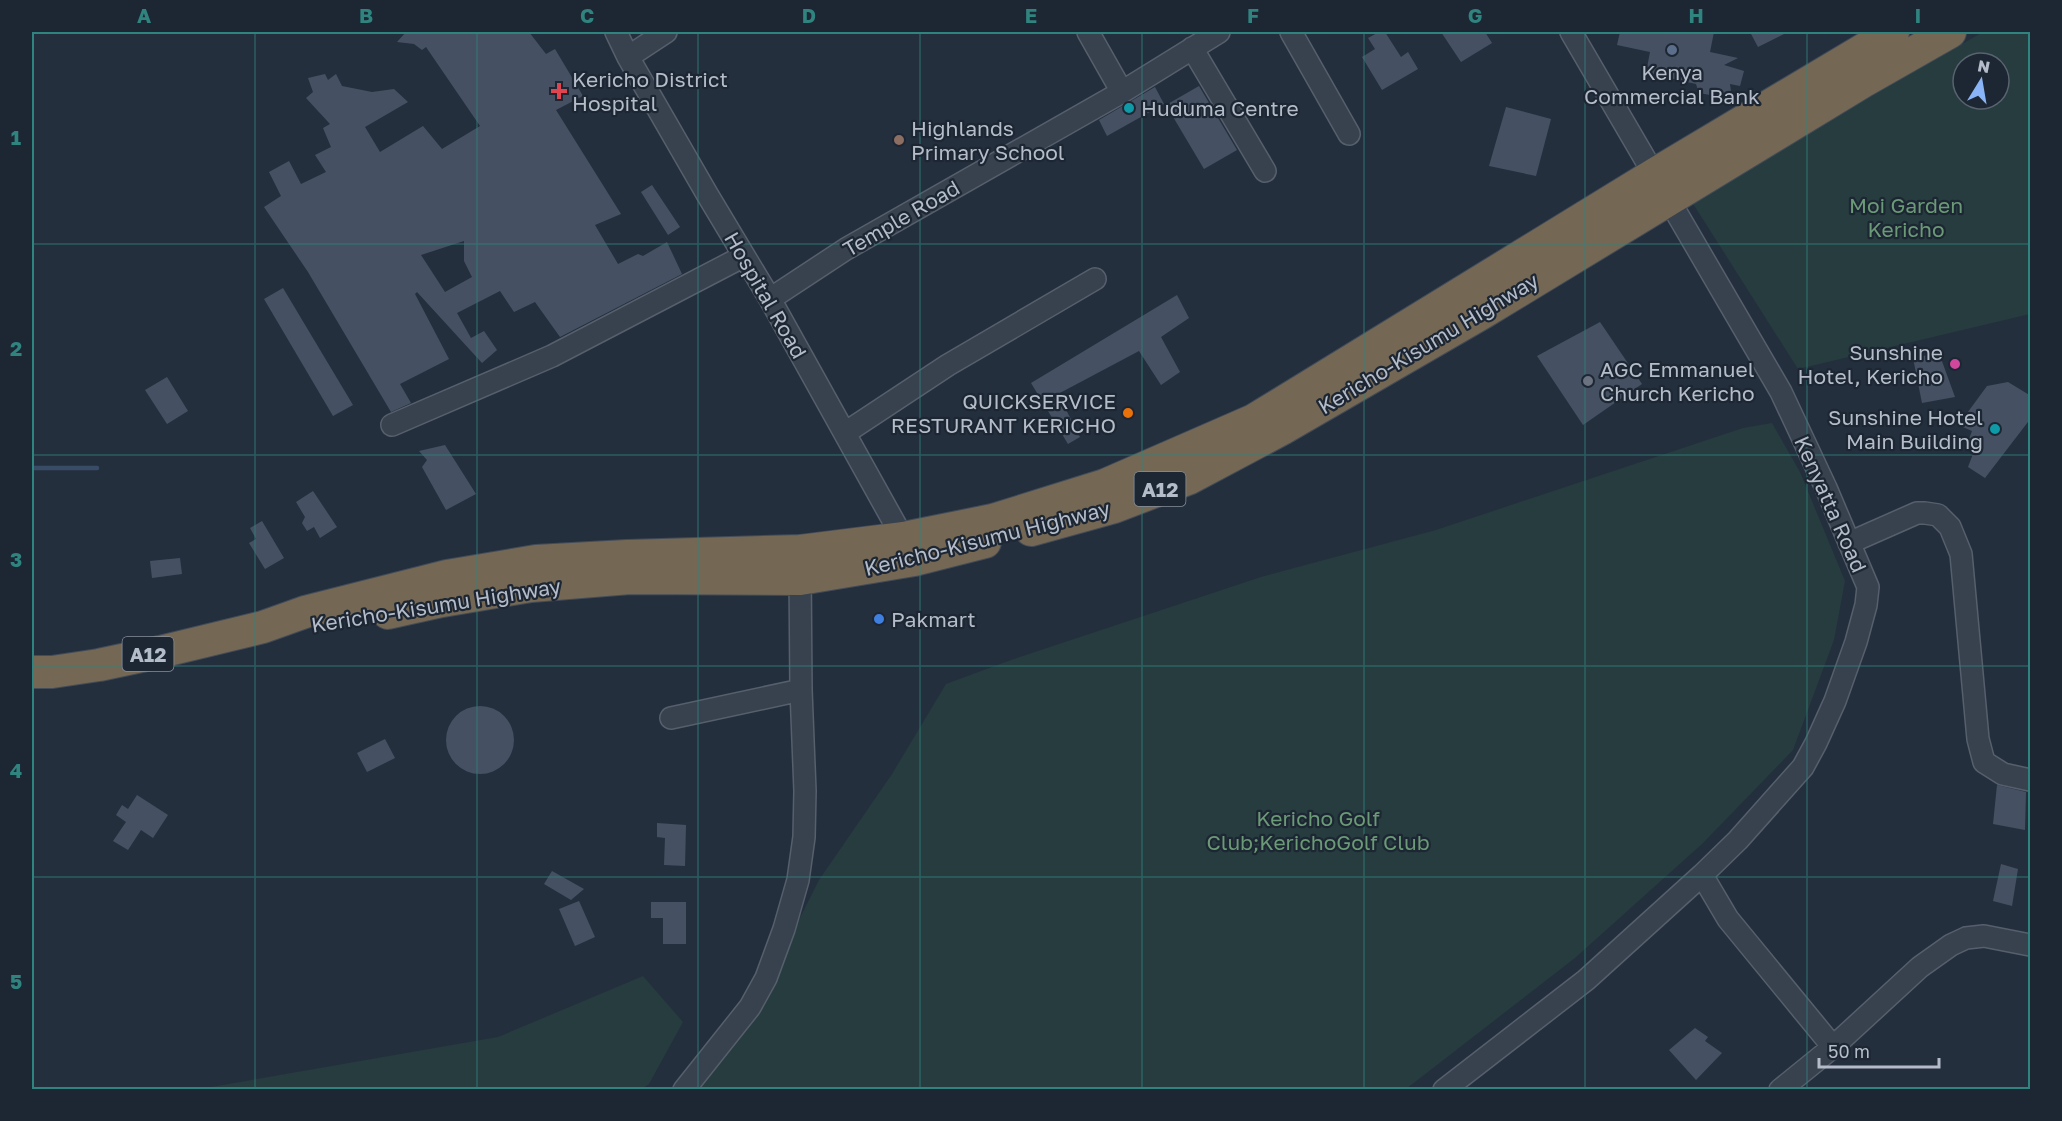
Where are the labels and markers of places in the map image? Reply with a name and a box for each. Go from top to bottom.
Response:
marker: Kenya Commercial Bank [1665,43,1679,57]
place label: Kenya Commercial Bank [1584,59,1760,109]
place label: Kericho District Hospital [572,66,728,116]
marker: Kericho District Hospital [550,82,568,100]
place label: Huduma Centre [1141,95,1299,121]
marker: Huduma Centre [1122,101,1136,115]
place label: Highlands Primary School [911,115,1065,165]
marker: Highlands Primary School [892,133,906,147]
place label: Sunshine Hotel, Kericho [1798,339,1943,389]
place label: AGC Emmanuel Church Kericho [1600,356,1755,406]
marker: Sunshine Hotel, Kericho [1948,357,1962,371]
marker: AGC Emmanuel Church Kericho [1581,374,1595,388]
place label: QUICKSERVICE RESTURANT KERICHO [891,388,1116,438]
place label: Sunshine Hotel Main Building [1828,404,1983,454]
marker: QUICKSERVICE RESTURANT KERICHO [1121,406,1135,420]
marker: Sunshine Hotel Main Building [1988,422,2002,436]
place label: Pakmart [891,606,976,632]
marker: Pakmart [872,612,886,626]

